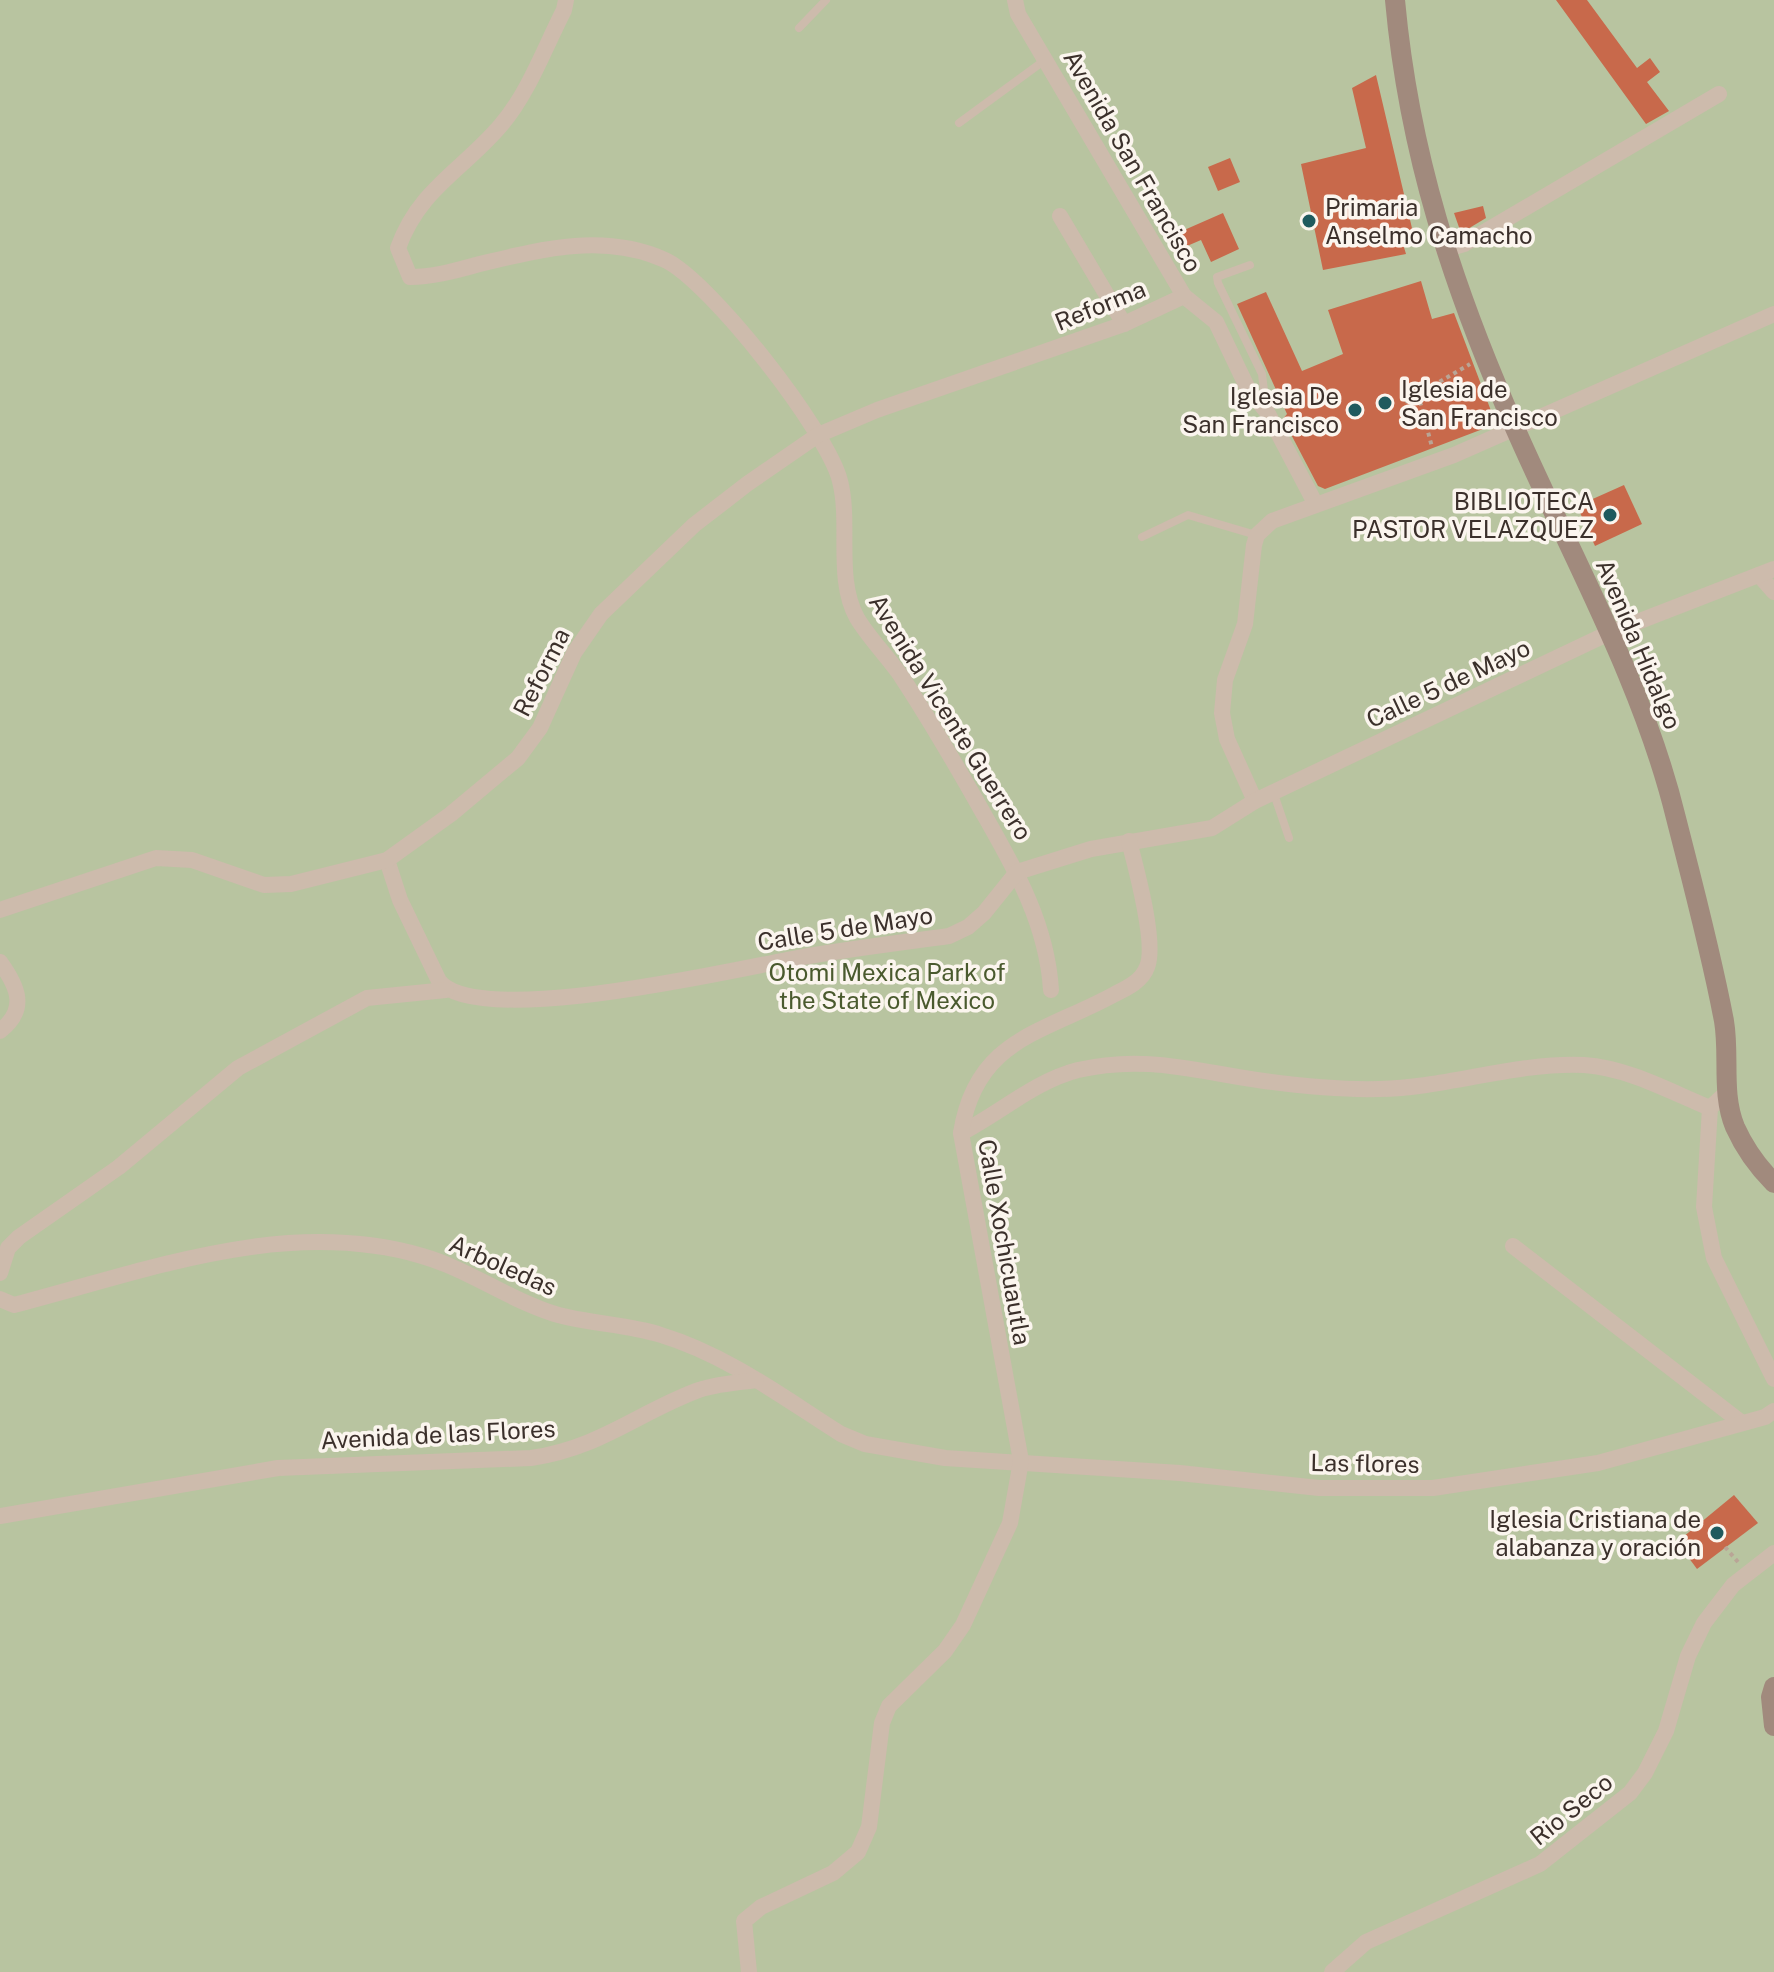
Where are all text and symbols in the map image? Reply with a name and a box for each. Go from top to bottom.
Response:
street label: Avenida San Francisco [1058,45,1208,277]
place label: Primaria Anselmo Camacho [1325,193,1533,249]
marker: Primaria Anselmo Camacho [1300,212,1318,230]
street label: Reforma [1051,274,1149,336]
place label: Iglesia de San Francisco [1401,375,1558,431]
place label: Iglesia De San Francisco [1182,382,1339,438]
marker: Iglesia de San Francisco [1376,394,1394,412]
marker: Iglesia De San Francisco [1346,401,1364,419]
place label: BIBLIOTECA PASTOR VELAZQUEZ [1352,487,1594,543]
marker: BIBLIOTECA PASTOR VELAZQUEZ [1601,506,1619,524]
street label: Avenida Hidalgo [1591,555,1687,733]
street label: Avenida Vicente Guerrero [864,589,1038,845]
street label: Reforma [507,623,575,721]
street label: Calle 5 de Mayo [1362,633,1534,733]
street label: Calle 5 de Mayo [755,900,935,956]
park label: Otomi Mexica Park of the State of Mexico [768,958,1006,1014]
street label: Calle Xochicuautla [973,1137,1037,1347]
street label: Arboledas [445,1229,561,1301]
street label: Avenida de las Flores [320,1414,556,1454]
street label: Las flores [1310,1448,1420,1478]
place label: Iglesia Cristiana de alabanza y oración [1489,1505,1701,1561]
marker: Iglesia Cristiana de alabanza y oración [1708,1524,1726,1542]
street label: Rio Seco [1524,1767,1618,1851]

